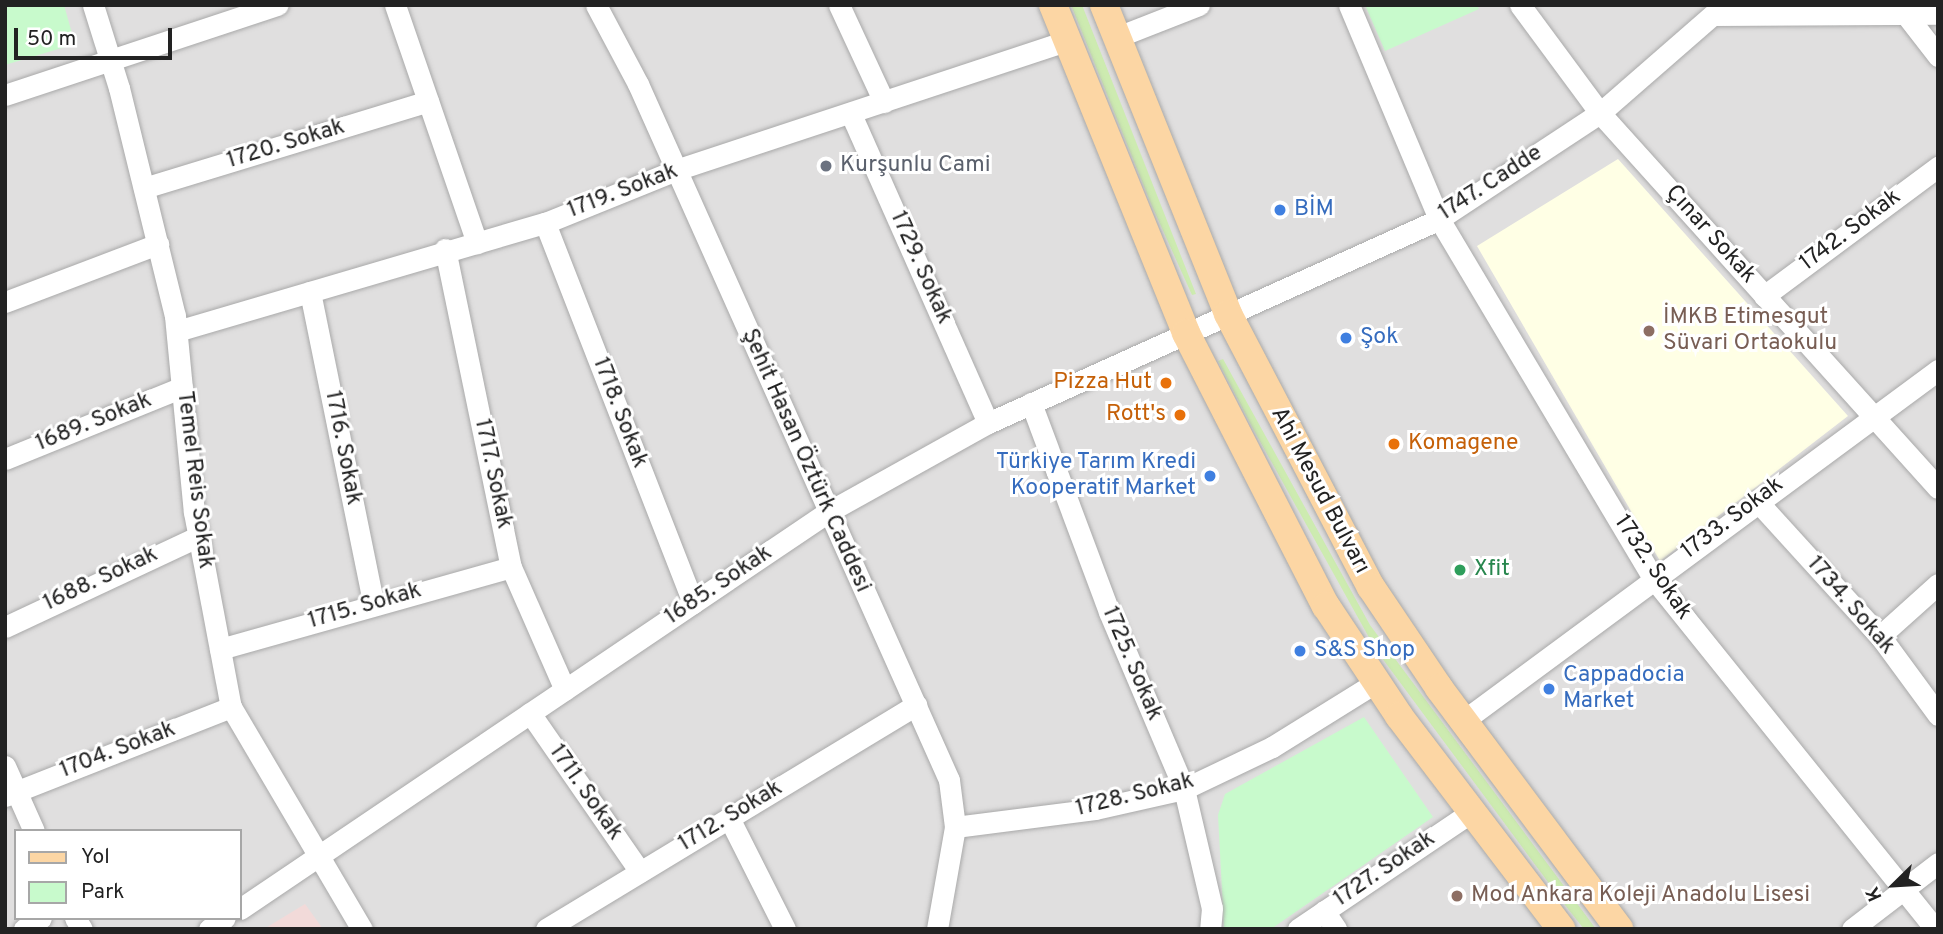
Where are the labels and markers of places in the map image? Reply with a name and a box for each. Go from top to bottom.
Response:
place label: Kurşunlu Cami [840,152,990,180]
marker: Kurşunlu Cami [818,158,834,174]
place label: BİM [1294,196,1334,224]
marker: BİM [1272,202,1288,218]
place label: İMKB Etimesgut Süvari Ortaokulu [1663,304,1837,358]
marker: İMKB Etimesgut Süvari Ortaokulu [1641,323,1657,339]
place label: Şok [1360,324,1398,352]
marker: Şok [1338,330,1354,346]
place label: Pizza Hut [1053,369,1152,397]
marker: Pizza Hut [1158,375,1174,391]
place label: Rott's [1106,401,1166,429]
marker: Rott's [1172,407,1188,423]
place label: Komagene [1408,430,1518,458]
marker: Komagene [1386,436,1402,452]
place label: Türkiye Tarım Kredi Kooperatif Market [995,449,1196,503]
marker: Türkiye Tarım Kredi Kooperatif Market [1202,468,1218,484]
place label: Xfit [1474,556,1510,584]
marker: Xfit [1452,562,1468,578]
place label: S&S Shop [1314,637,1415,665]
marker: S&S Shop [1292,643,1308,659]
place label: Cappadocia Market [1563,662,1684,716]
marker: Cappadocia Market [1541,681,1557,697]
place label: Mod Ankara Koleji Anadolu Lisesi [1471,882,1812,910]
marker: Mod Ankara Koleji Anadolu Lisesi [1449,888,1465,904]

